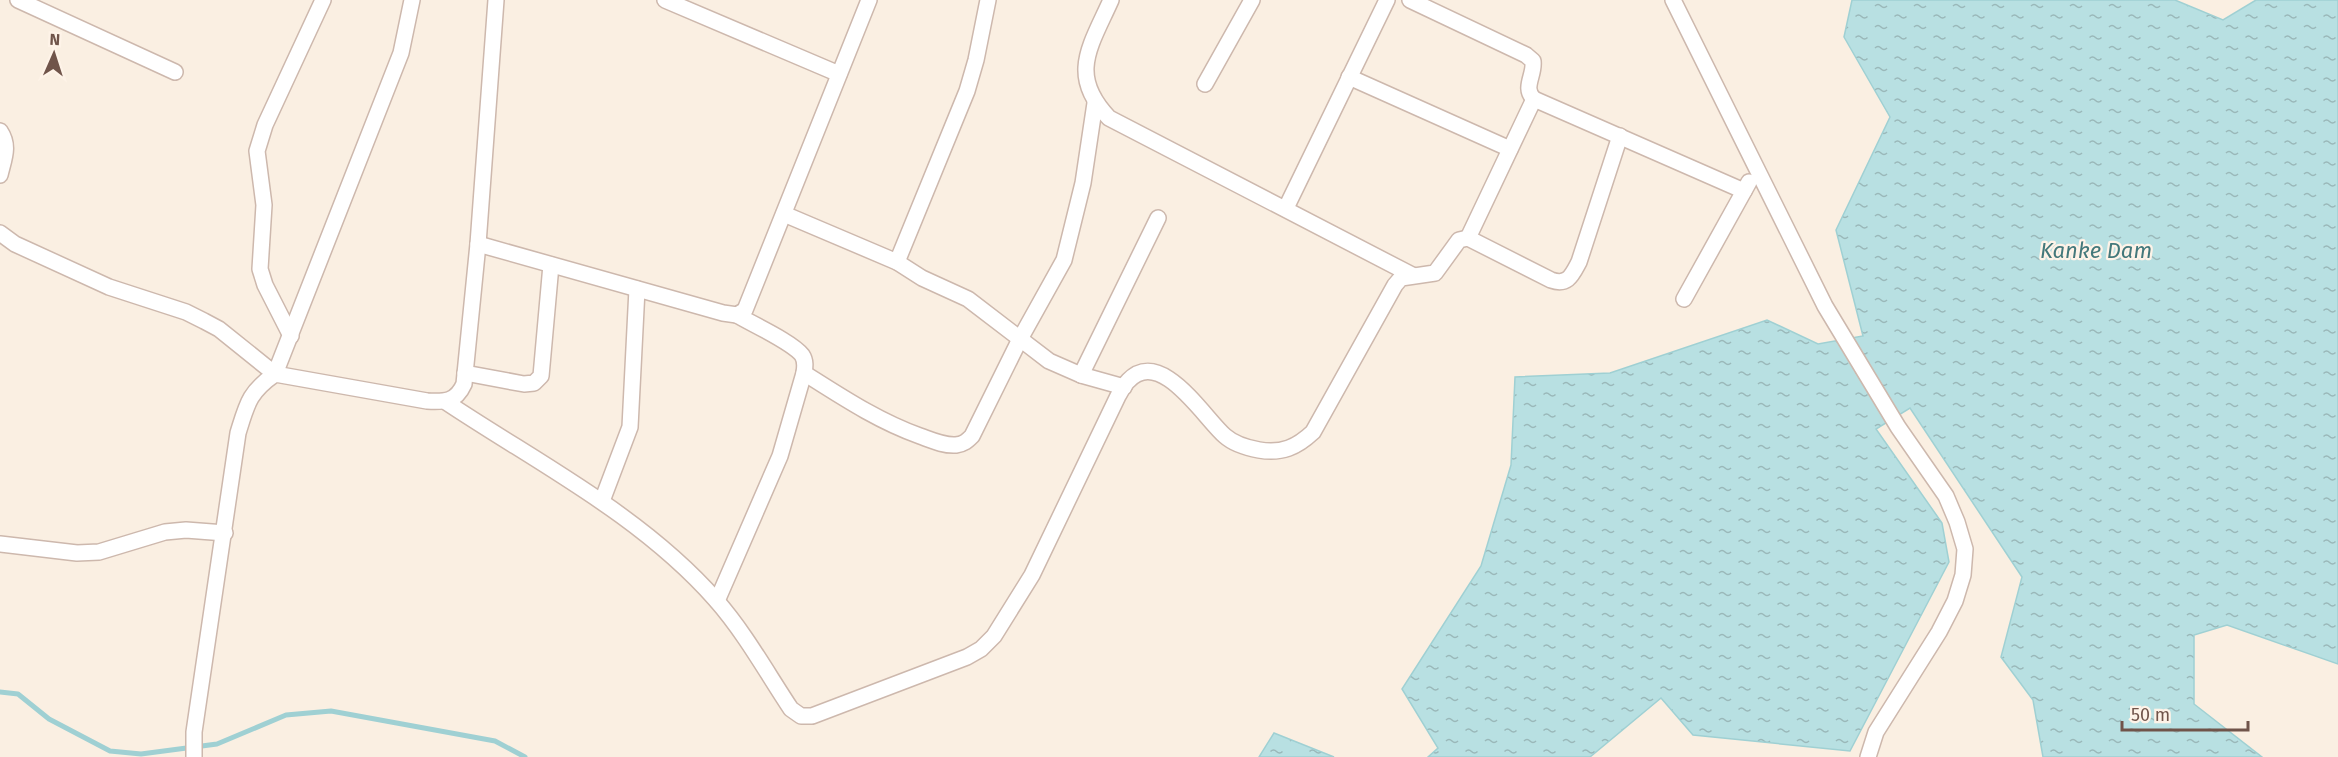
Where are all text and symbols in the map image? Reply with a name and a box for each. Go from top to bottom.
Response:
north arrow [24,24,84,84]
text: N [49,30,61,49]
water label: Kanke Dam [2040,237,2152,264]
scale bar [2122,694,2248,732]
text: 50 m [2131,704,2170,726]

